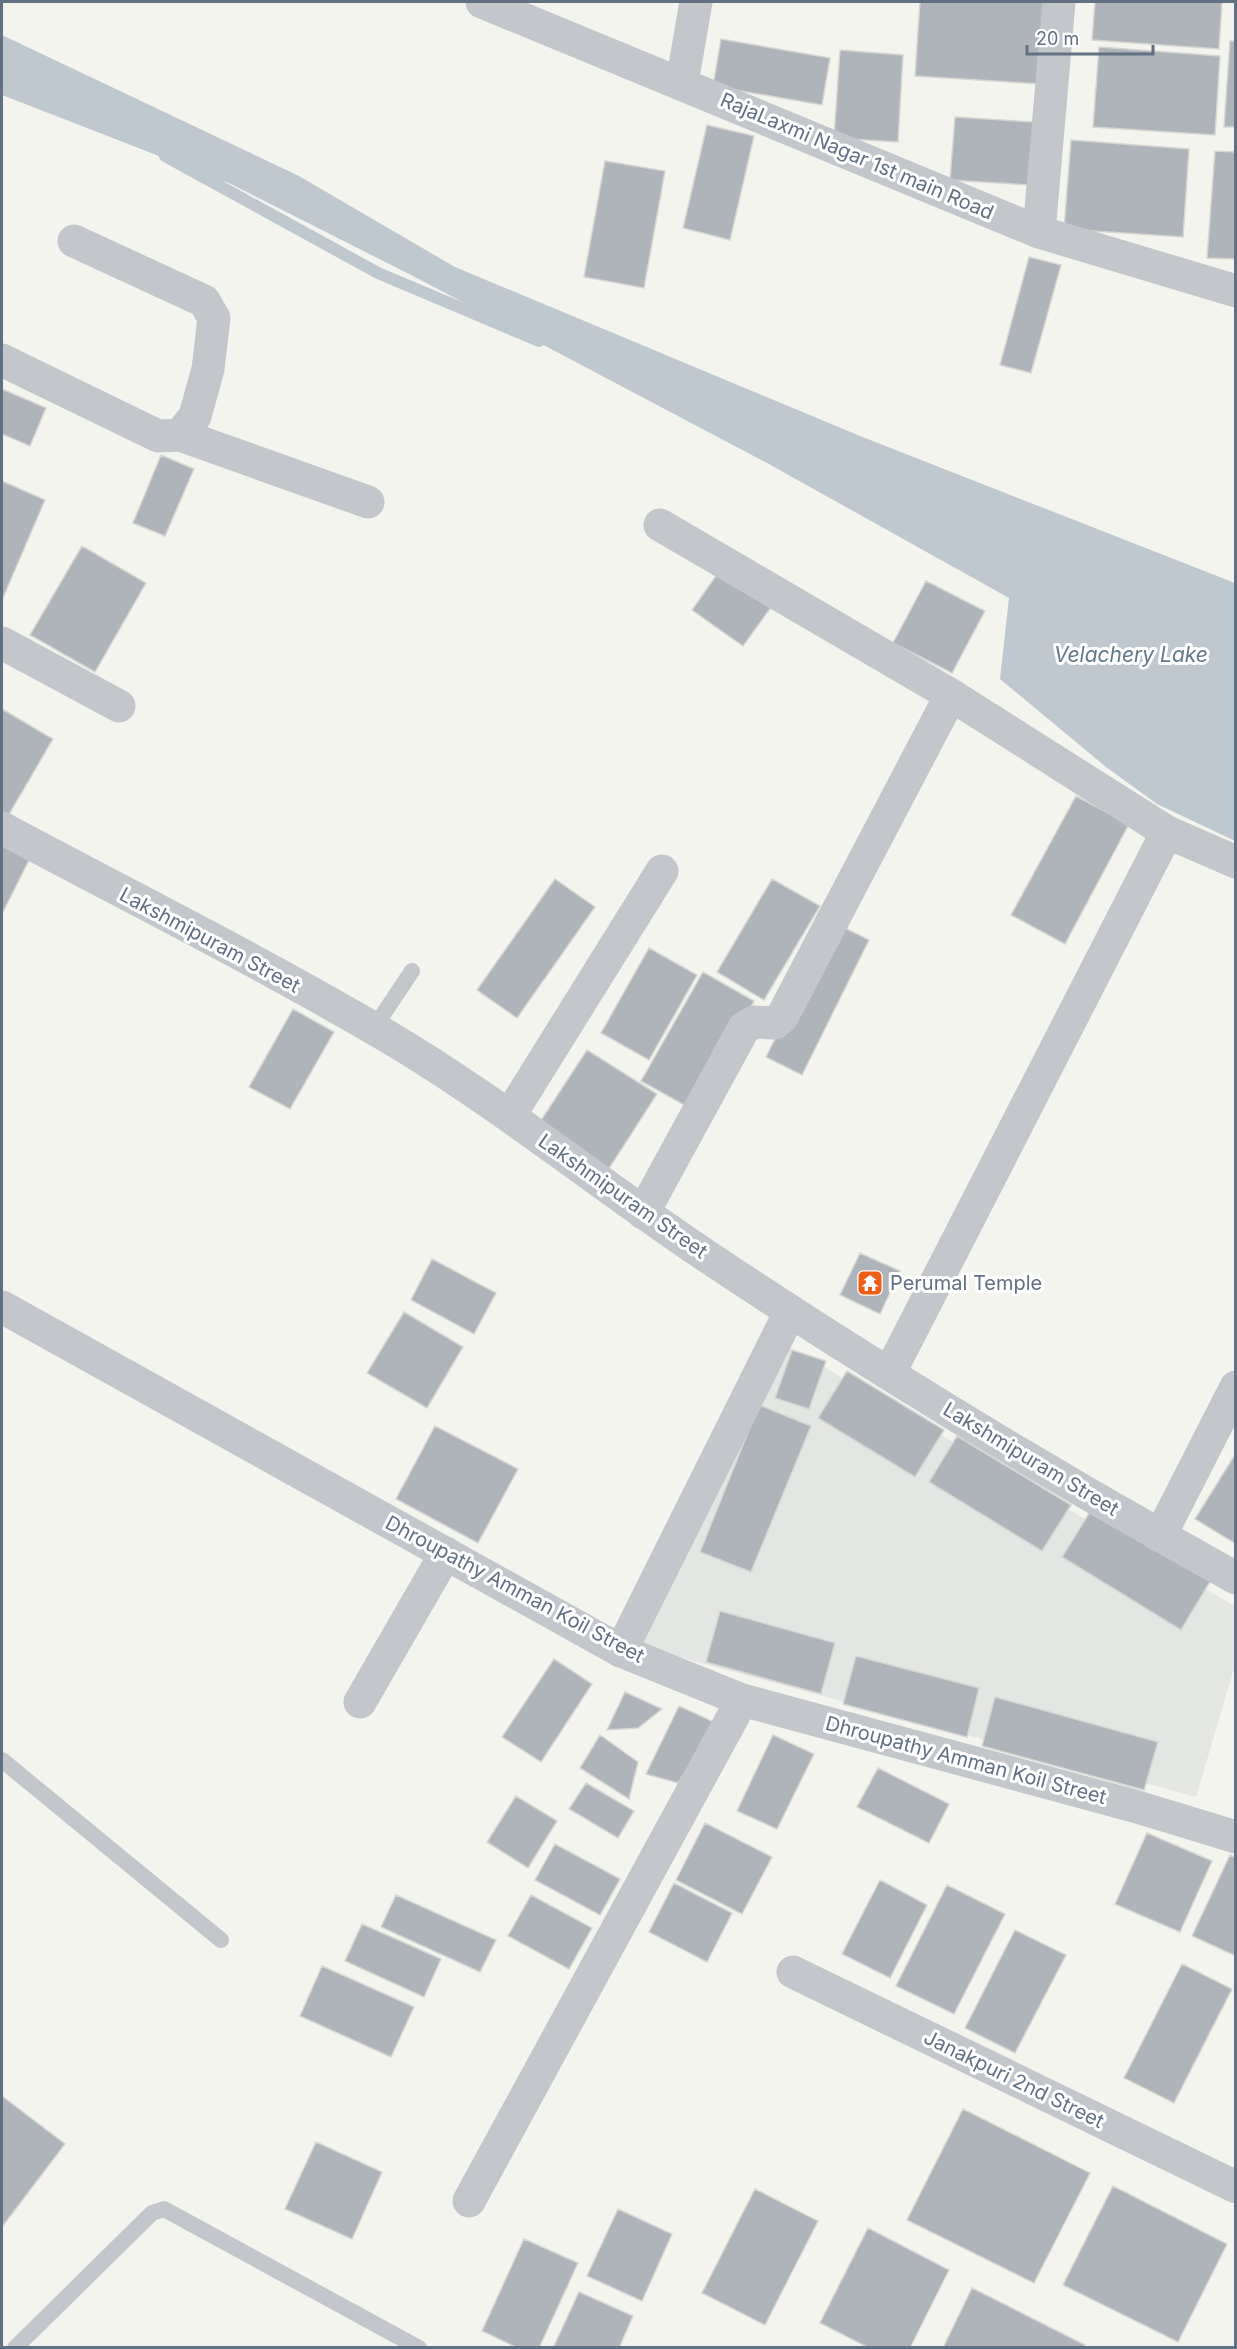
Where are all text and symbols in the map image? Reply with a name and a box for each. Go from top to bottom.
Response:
scale bar [1027,18,1153,56]
text: 20 m [1036,28,1079,49]
street label: RajaLaxmi Nagar 1st main Road [717,87,997,225]
water label: Velachery Lake [1054,642,1208,667]
street label: Lakshmipuram Street [116,882,305,998]
street label: Lakshmipuram Street [534,1129,712,1264]
temple icon: Perumal Temple [855,1268,885,1298]
place label: Perumal Temple [890,1271,1042,1295]
street label: Lakshmipuram Street [939,1397,1124,1521]
street label: Dhroupathy Amman Koil Street [381,1510,649,1668]
street label: Dhroupathy Amman Koil Street [823,1711,1109,1809]
street label: Janakpuri 2nd Street [920,2025,1108,2133]

